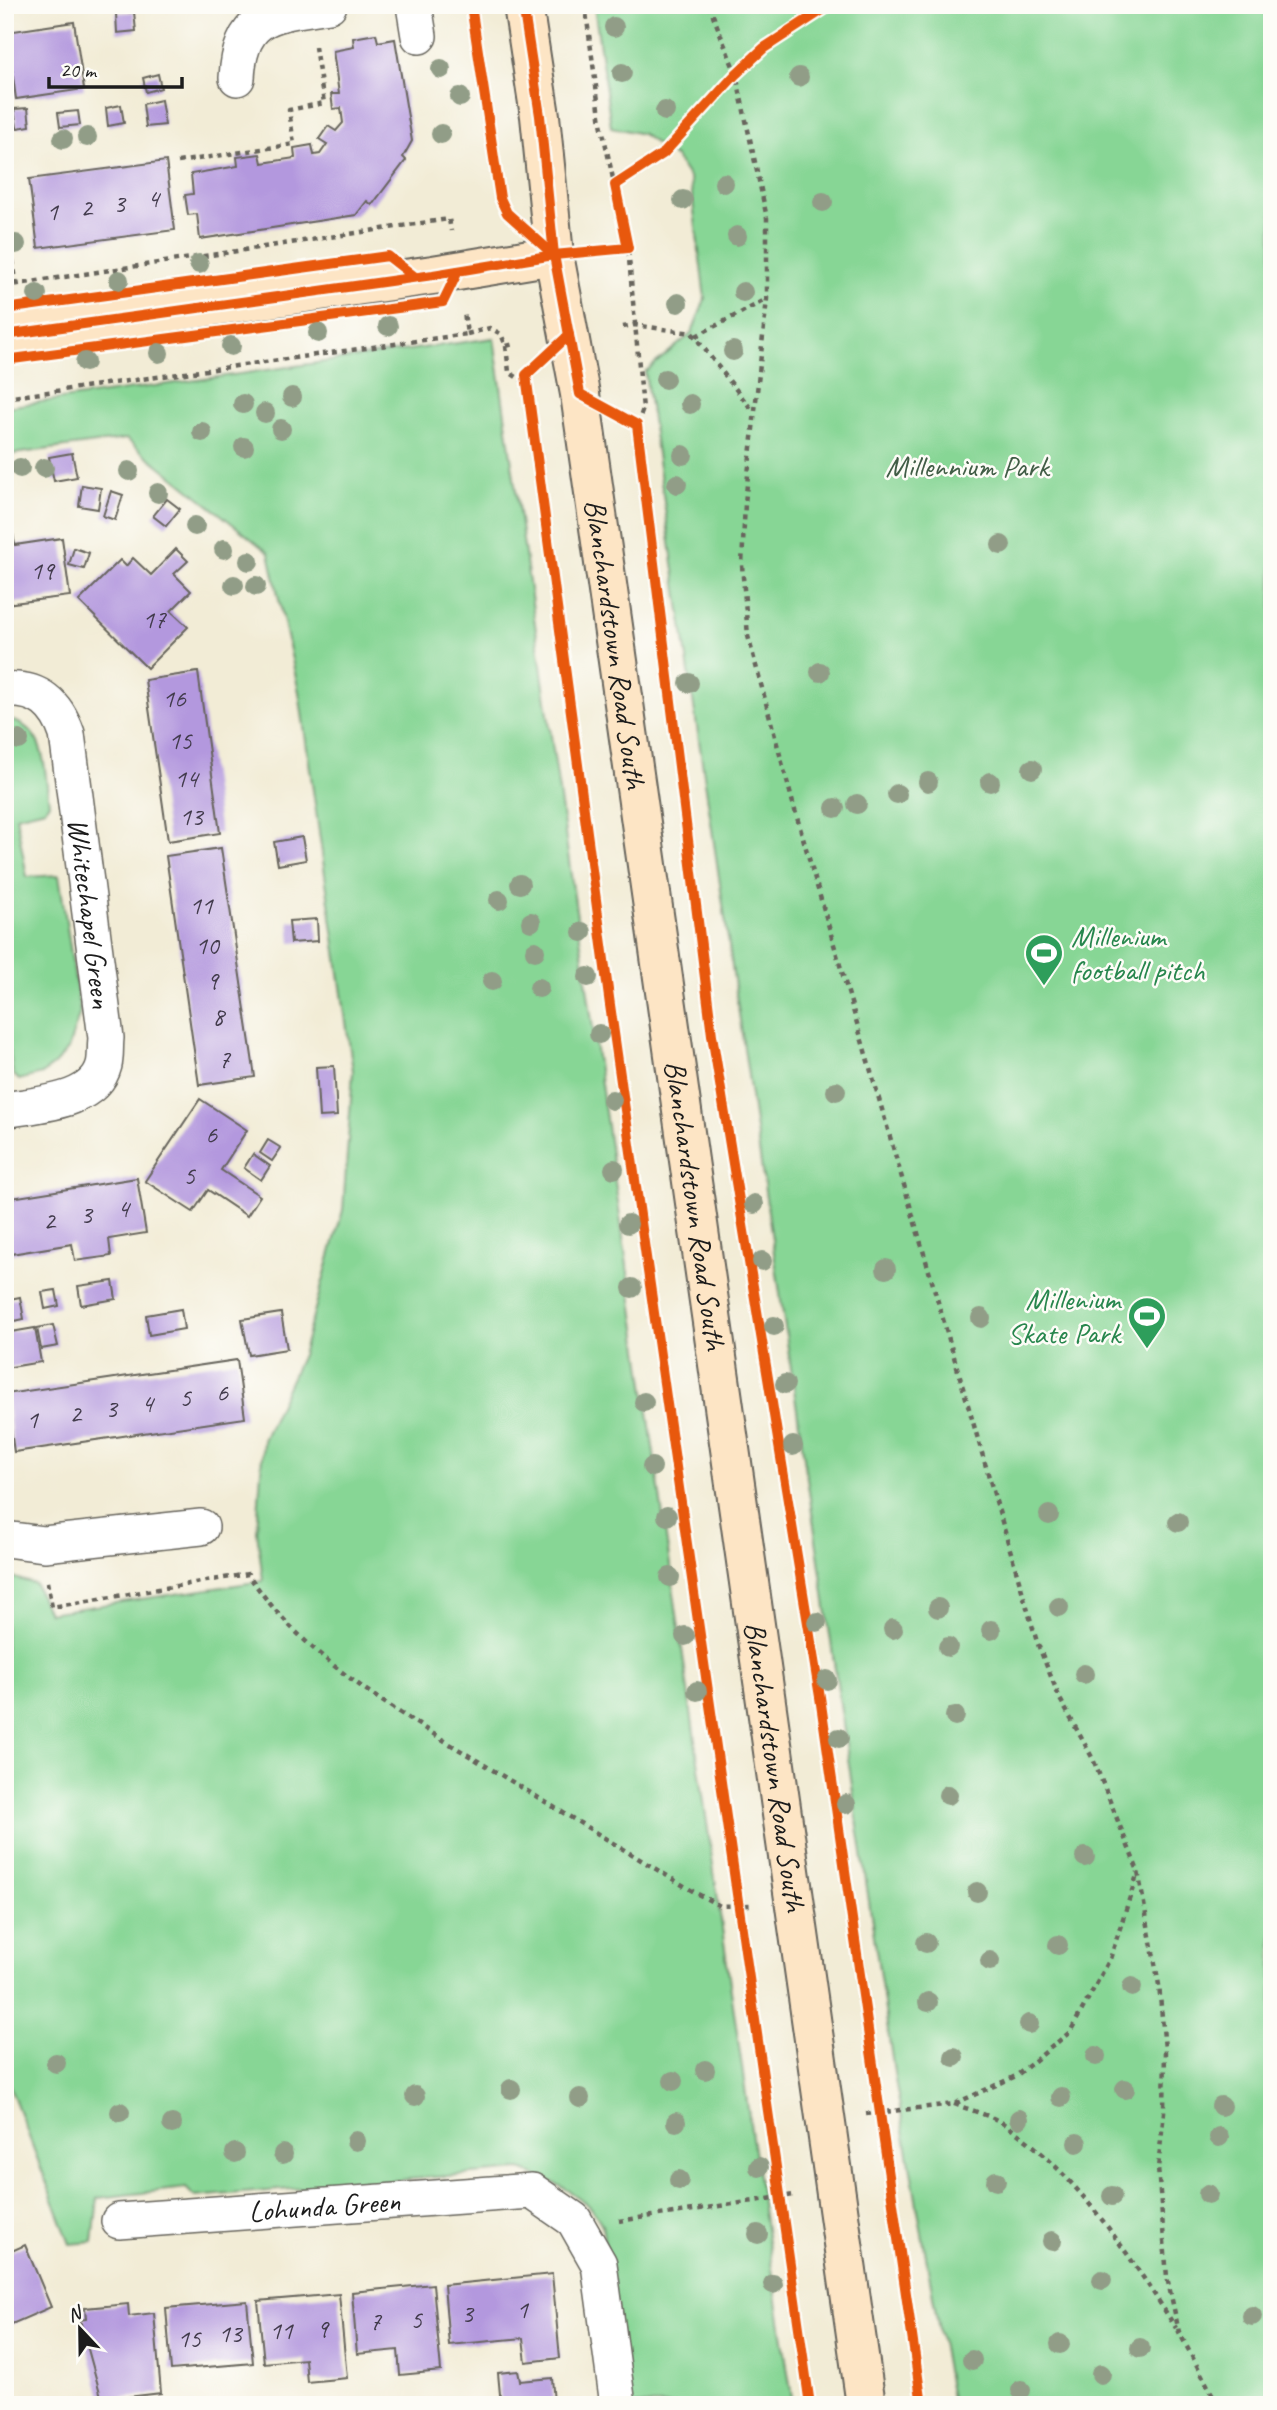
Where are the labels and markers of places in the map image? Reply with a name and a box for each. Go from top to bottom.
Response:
place label: Millenium football pitch [1071,917,1205,989]
sports icon: Millenium football pitch [1023,932,1065,987]
place label: Millenium Skate Park [1007,1280,1122,1352]
sports icon: Millenium Skate Park [1126,1295,1168,1350]

